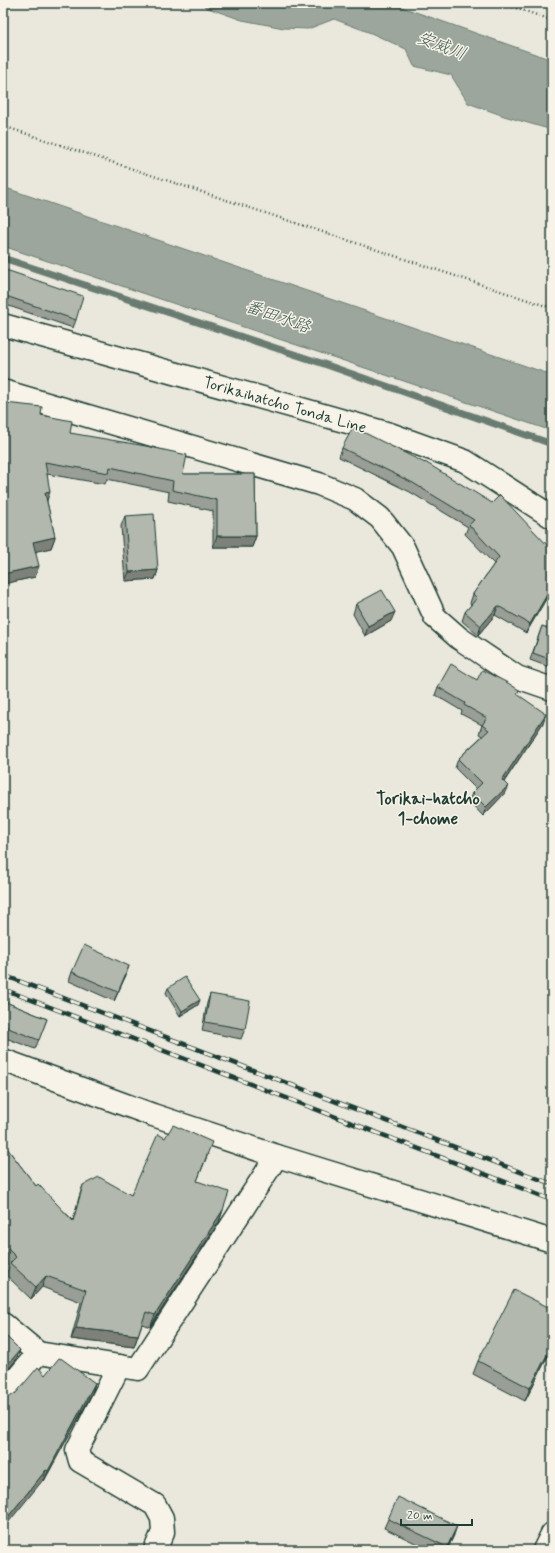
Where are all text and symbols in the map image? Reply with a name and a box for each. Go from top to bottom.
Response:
water label: 安威川 [414,27,469,65]
water label: 番田水路 [242,295,314,339]
street label: Torikaihatcho Tonda Line [200,372,369,439]
district label: Torikai-hatcho 1-chome [376,788,480,830]
scale bar [401,1501,472,1527]
text: 20 m [407,1508,433,1524]

